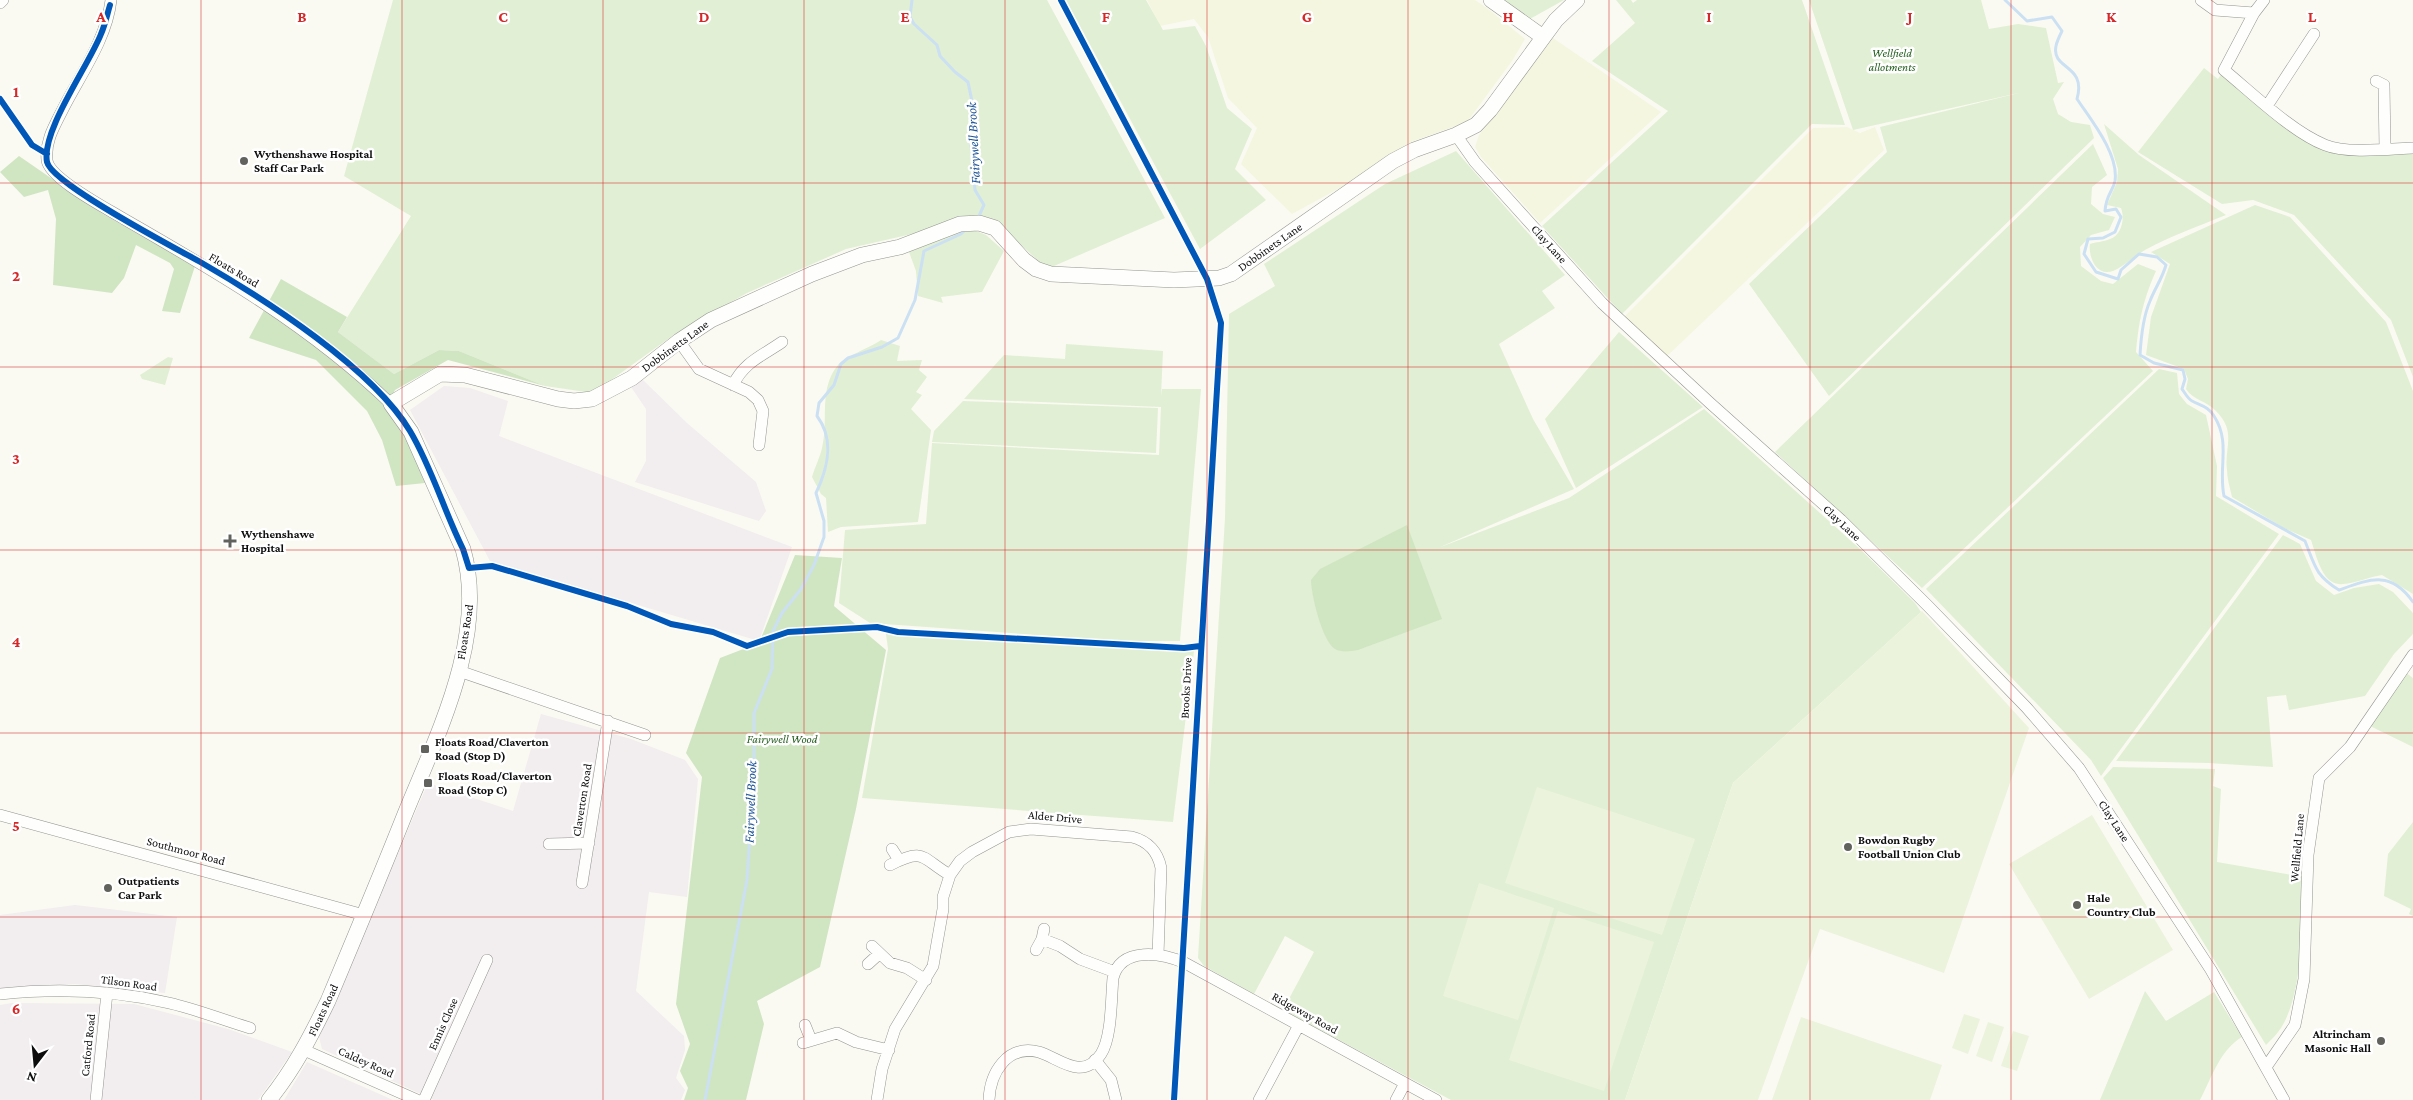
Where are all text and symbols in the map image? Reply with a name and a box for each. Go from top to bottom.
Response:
text: A [95,8,106,25]
text: B [297,8,307,25]
text: C [498,8,508,25]
text: D [698,8,710,25]
text: E [900,8,910,25]
text: F [1102,8,1111,25]
text: G [1302,8,1312,25]
text: H [1503,8,1514,25]
text: I [1706,8,1712,25]
text: J [1905,8,1913,25]
text: K [2106,8,2117,25]
text: L [2308,8,2317,25]
park label: Wellfield allotments [1869,46,1916,74]
text: 1 [13,83,19,100]
water label: Fairywell Brook [963,101,983,184]
place label: Wythenshawe Hospital Staff Car Park [253,147,373,175]
marker: Wythenshawe Hospital Staff Car Park [238,155,250,167]
street label: Dobbinets Lane [1235,220,1305,274]
street label: Clay Lane [1528,222,1570,266]
street label: Floats Road [207,250,262,291]
text: 2 [12,267,20,284]
street label: Dobbinetts Lane [639,317,711,375]
text: 3 [12,450,20,467]
street label: Clay Lane [1820,502,1864,544]
place label: Wythenshawe Hospital [240,527,315,555]
marker: Wythenshawe Hospital [223,534,237,548]
street label: Floats Road [454,603,476,661]
text: 4 [12,633,21,650]
street label: Brooks Drive [1177,657,1195,719]
park label: Fairywell Wood [747,732,818,746]
place label: Floats Road/Claverton Road (Stop D) [435,735,549,763]
marker: Floats Road/Claverton Road (Stop D) [419,743,431,755]
water label: Fairywell Brook [741,760,759,843]
street label: Claverton Road [569,762,595,837]
place label: Floats Road/Claverton Road (Stop C) [438,769,552,797]
marker: Floats Road/Claverton Road (Stop C) [422,777,434,789]
street label: Clay Lane [2095,798,2133,844]
street label: Alder Drive [1027,808,1083,826]
street label: Wellfield Lane [2287,813,2307,883]
text: 5 [12,817,20,834]
place label: Bowdon Rugby Football Union Club [1858,833,1961,861]
street label: Southmoor Road [145,834,227,868]
marker: Bowdon Rugby Football Union Club [1842,841,1854,853]
place label: Outpatients Car Park [118,874,179,902]
marker: Outpatients Car Park [102,882,114,894]
place label: Hale Country Club [2087,891,2156,919]
marker: Hale Country Club [2071,899,2083,911]
street label: Tilson Road [100,972,159,994]
street label: Floats Road [305,981,341,1038]
street label: Ridgeway Road [1269,989,1341,1037]
street label: Ennis Close [425,996,461,1052]
text: 6 [12,1000,20,1017]
street label: Catford Road [78,1012,98,1077]
place label: Altrincham Masonic Hall [2304,1027,2372,1055]
marker: Altrincham Masonic Hall [2375,1035,2387,1047]
north arrow [10,1040,60,1090]
street label: Caldey Road [336,1044,397,1081]
text: N [24,1068,38,1087]

